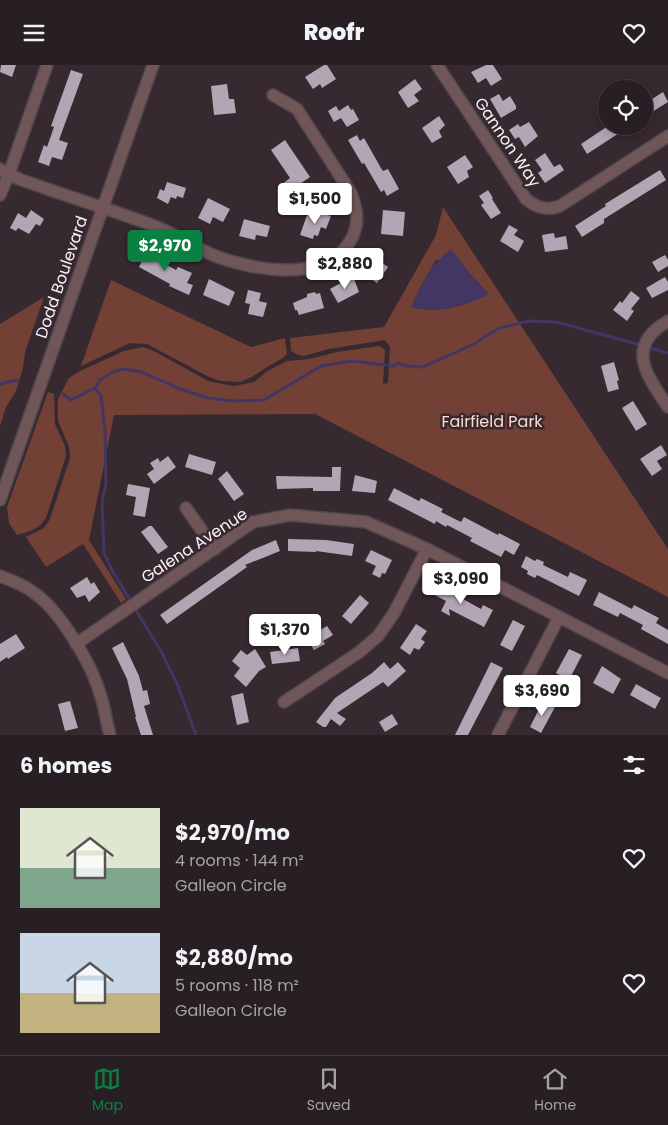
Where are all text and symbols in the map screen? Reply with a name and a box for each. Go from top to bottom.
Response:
text: Roofr [304,17,364,48]
icon: menu [20,19,48,47]
icon: heart [620,19,648,47]
map controls [598,80,653,135]
button: locate [598,80,653,135]
street label: Gannon Way [469,93,546,192]
pin: $1,500 [274,183,356,225]
text: $1,500 [289,187,341,210]
street label: Dodd Boulevard [30,213,93,342]
pin: $2,970 [124,229,206,272]
text: $2,970 [138,234,192,257]
pin: $2,880 [304,247,386,290]
text: $2,880 [317,252,373,275]
park label: Fairfield Park [441,410,543,433]
street label: Galena Avenue [137,502,252,588]
pin: $3,090 [420,563,502,605]
text: $3,090 [433,567,489,590]
pin: $1,370 [244,613,326,656]
text: $1,370 [260,618,310,641]
pin: $3,690 [501,675,583,717]
text: $3,690 [514,679,570,702]
text: 6 homes [20,751,112,780]
icon: filters [620,751,648,779]
text: $2,970/mo [175,818,290,847]
icon: home [60,828,120,888]
icon: heart [620,844,648,872]
text: 4 rooms · 144 m² [175,849,304,872]
text: Galleon Circle [175,874,287,897]
text: $2,880/mo [175,943,293,972]
icon: home [60,953,120,1013]
icon: heart [620,969,648,997]
text: 5 rooms · 118 m² [175,974,299,997]
text: Galleon Circle [175,999,287,1022]
tab: Map [92,1065,123,1116]
tab: Saved [307,1065,350,1116]
tab: Home [534,1065,576,1116]

